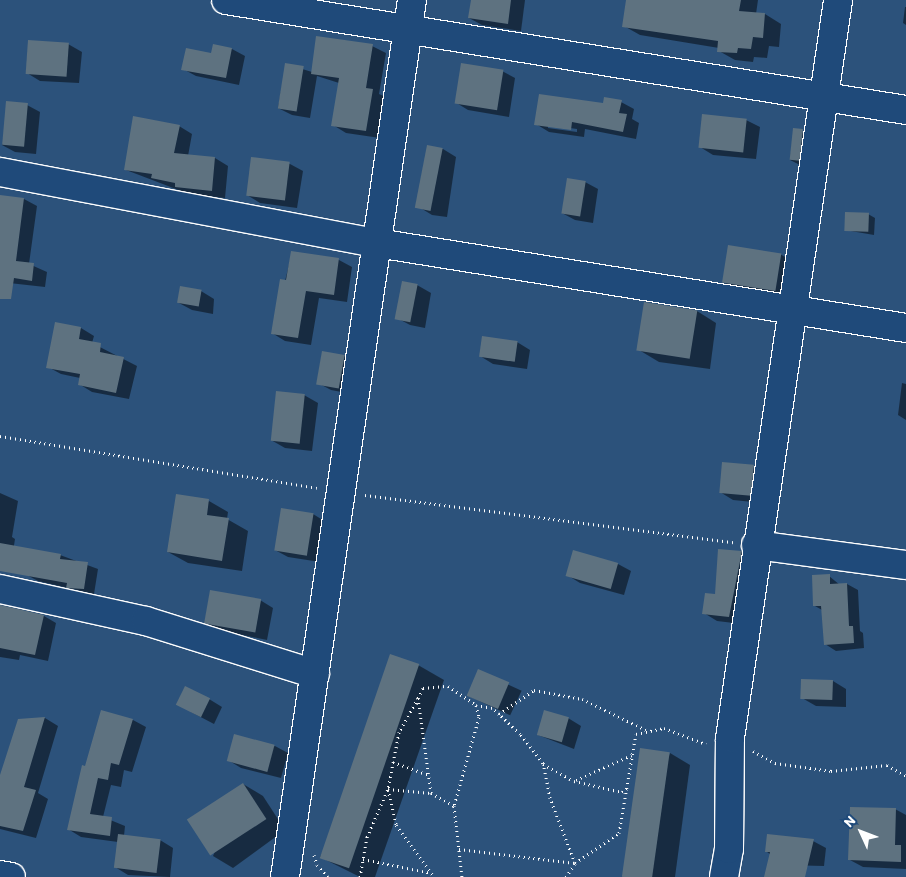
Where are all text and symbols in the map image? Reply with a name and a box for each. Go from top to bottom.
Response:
north arrow [836,807,886,857]
text: N [840,812,859,831]

